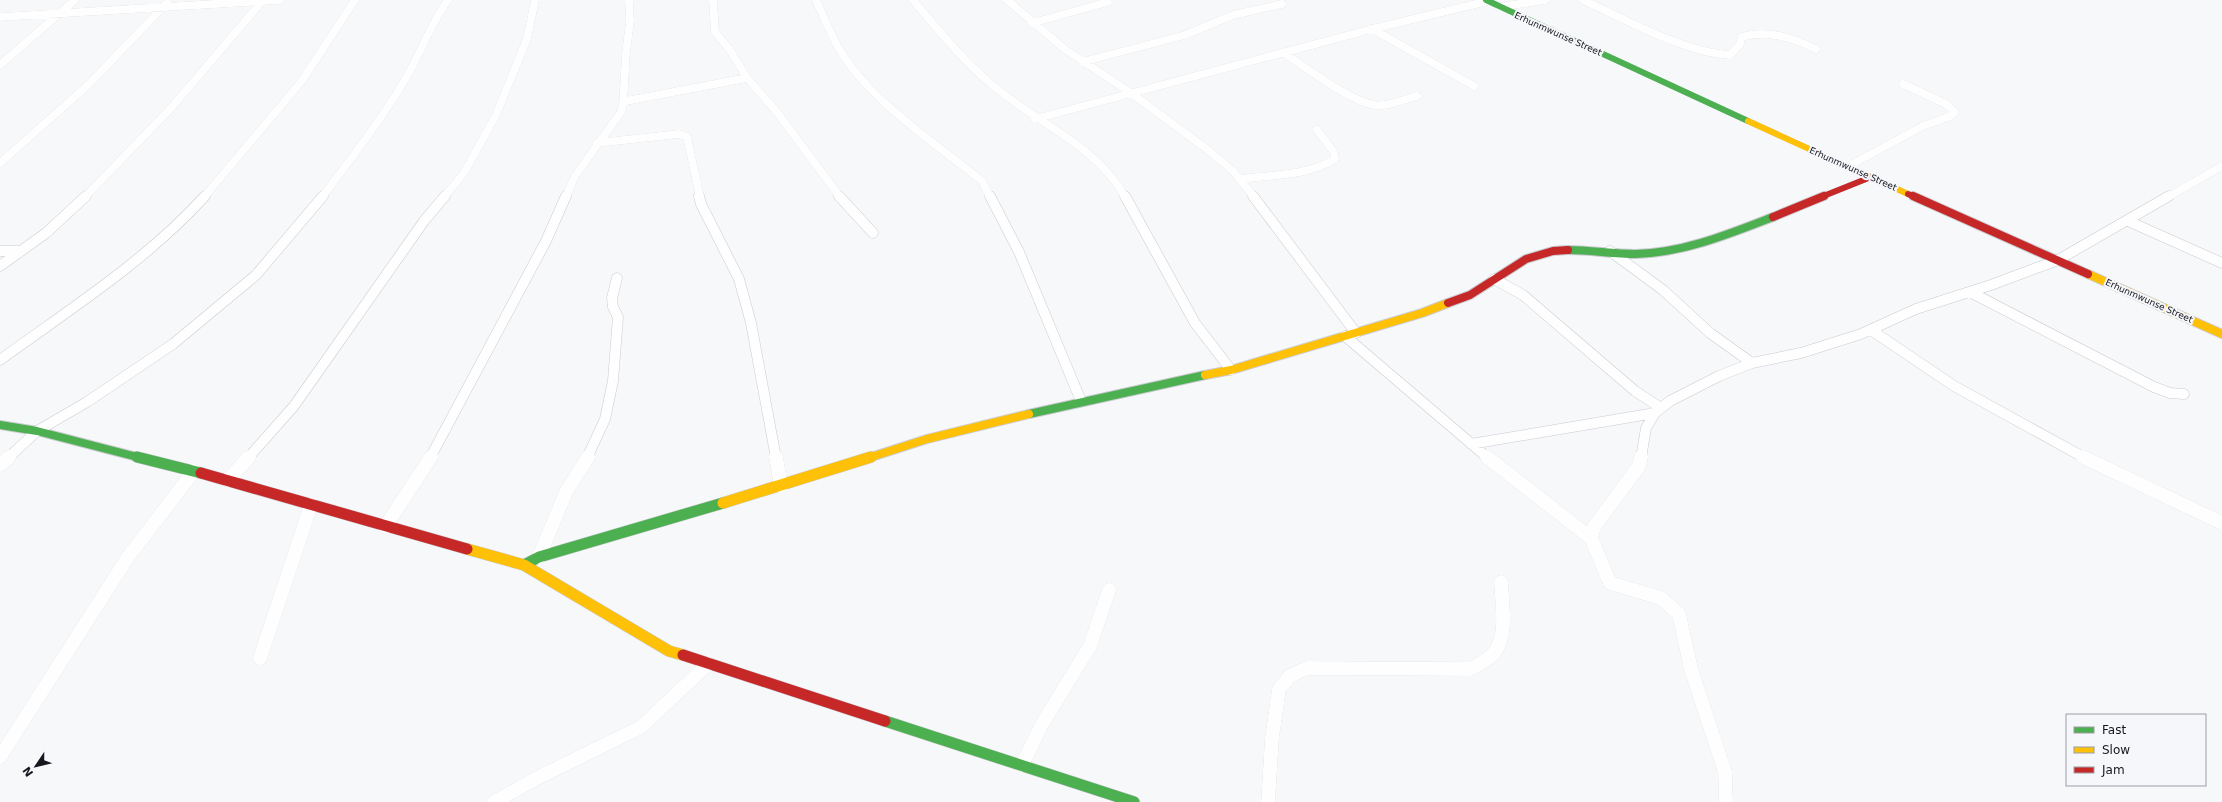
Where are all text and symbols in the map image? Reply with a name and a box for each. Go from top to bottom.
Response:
street label: Erhunmwunse Street [1513,10,1604,58]
street label: Erhunmwunse Street [1808,145,1899,193]
street label: Erhunmwunse Street [2104,277,2195,325]
legend [2066,714,2206,786]
text: Fast [2102,723,2126,737]
text: Slow [2102,743,2130,757]
north arrow [16,746,56,786]
text: Jam [2101,763,2125,777]
text: N [20,764,36,779]

